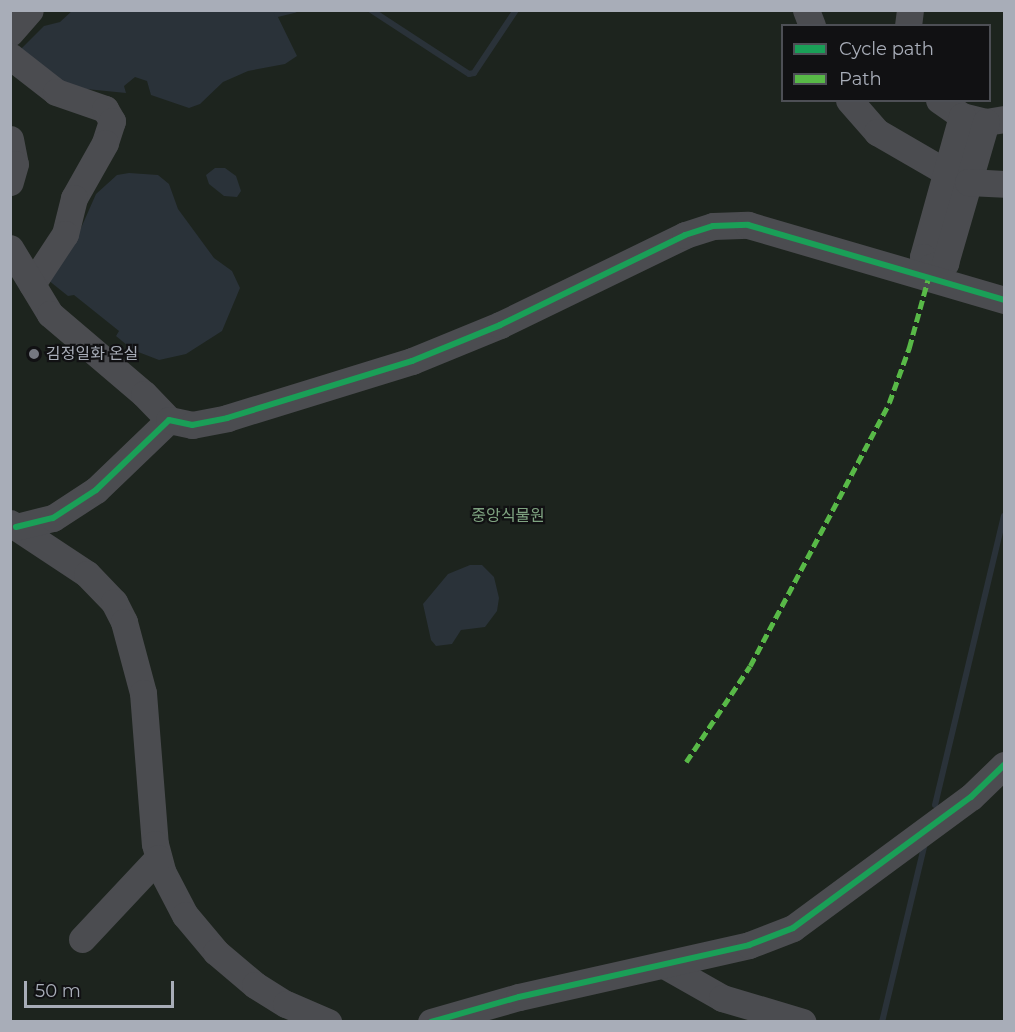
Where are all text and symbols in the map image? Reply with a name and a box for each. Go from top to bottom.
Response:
legend [781,24,991,102]
text: Cycle path [839,38,934,60]
text: Path [839,68,882,90]
place label: 김정일화 온실 [46,344,139,364]
marker: 김정일화 온실 [27,347,41,361]
park label: 중앙식물원 [471,506,545,526]
scale bar [27,969,177,1007]
text: 50 m [35,980,81,1002]

